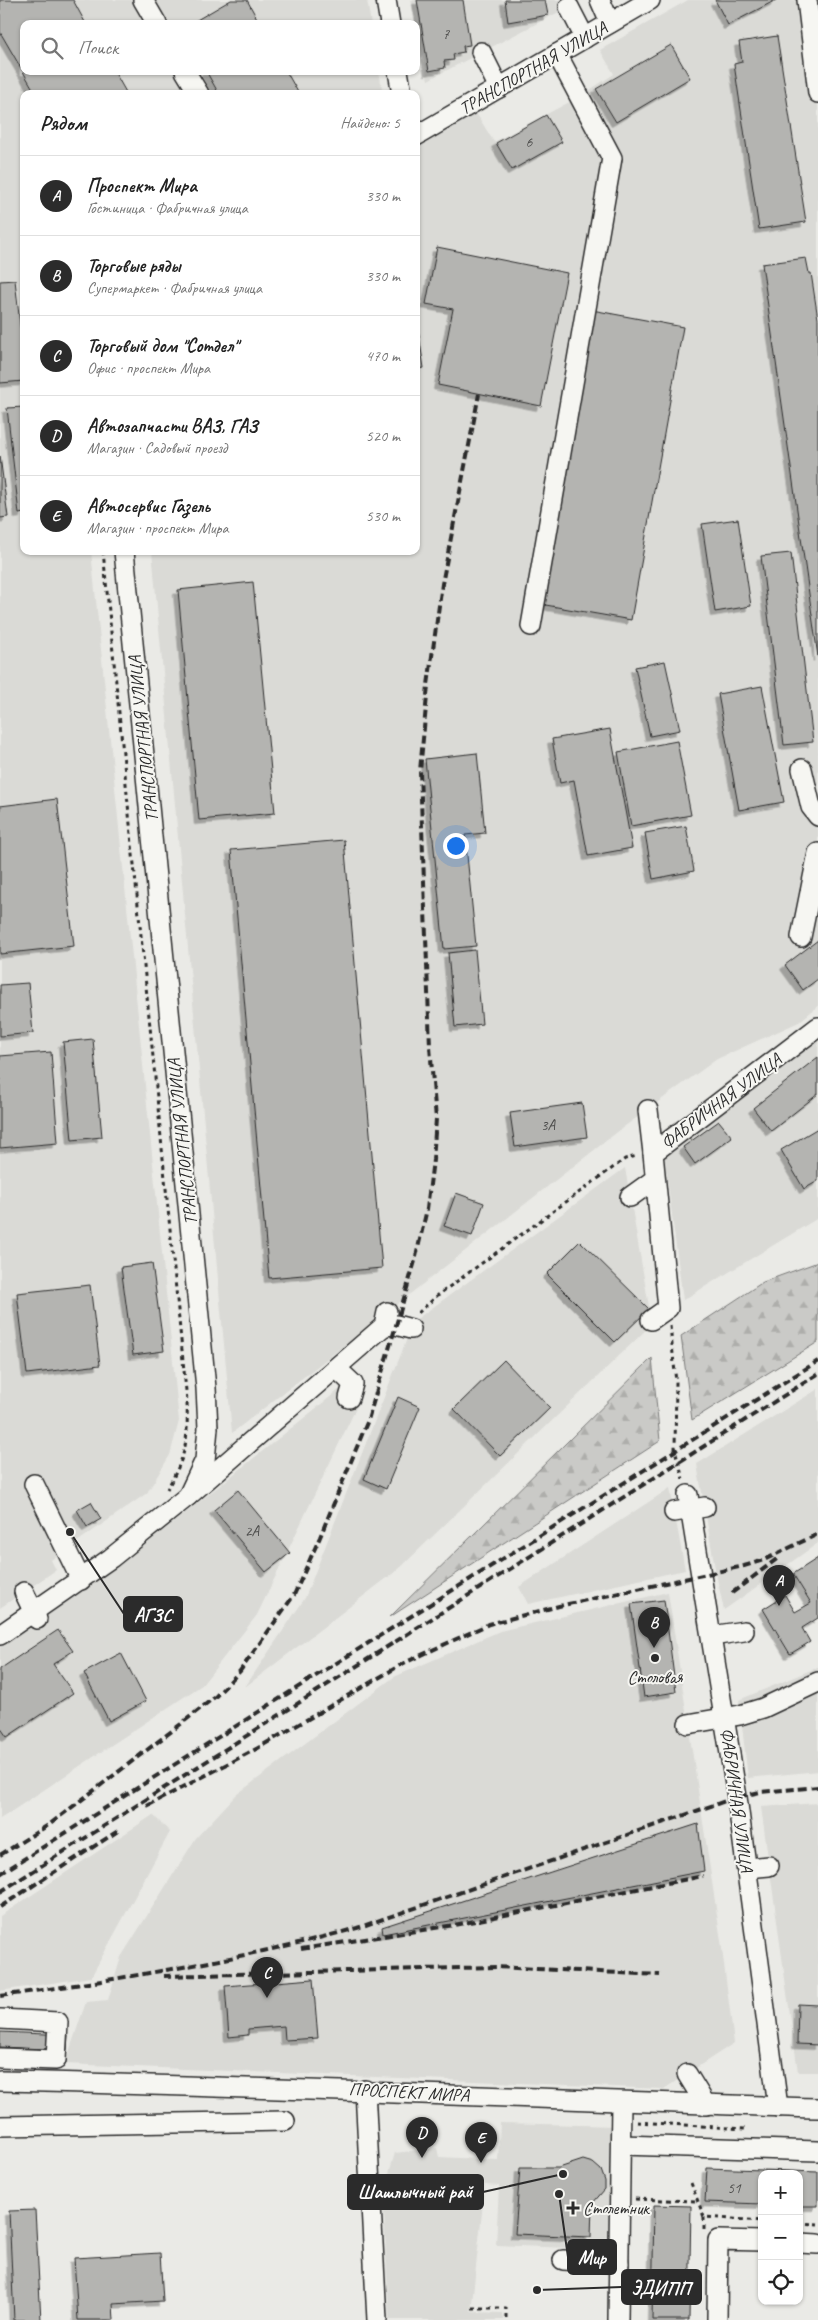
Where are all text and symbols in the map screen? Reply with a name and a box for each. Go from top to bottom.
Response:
street label: ТРАНСПОРТНАЯ УЛИЦА [455,16,612,119]
search box [20,20,420,75]
house number: 7 [443,25,451,44]
icon: search [38,34,66,62]
text: Поиск [78,36,118,60]
text: Рядом [40,110,87,136]
text: Найдено: 5 [340,113,400,133]
house number: 6 [526,133,534,152]
text: Проспект Мира [87,174,197,198]
text: A [52,186,60,206]
text: 330 m [366,186,400,206]
text: Гостиница · Фабричная улица [87,198,248,218]
text: Торговые ряды [87,254,181,278]
text: B [52,266,60,286]
text: 330 m [366,266,400,286]
text: Супермаркет · Фабричная улица [87,278,262,298]
text: Торговый дом "Сотдел" [87,334,238,358]
text: C [52,346,60,366]
text: 470 m [366,346,400,366]
text: Офис · проспект Мира [87,358,210,378]
text: Автозапчасти ВАЗ, ГАЗ [87,414,258,438]
text: D [51,426,61,446]
text: 520 m [366,426,400,446]
text: Магазин · Садовый проезд [87,438,227,458]
text: Автосервис Газель [87,494,210,518]
text: E [52,506,60,526]
text: 530 m [366,506,400,526]
text: Магазин · проспект Мира [87,518,229,538]
street label: ТРАНСПОРТНАЯ УЛИЦА [123,654,163,823]
your location [443,833,469,859]
street label: ФАБРИЧНАЯ УЛИЦА [656,1048,786,1153]
street label: ТРАНСПОРТНАЯ УЛИЦА [162,1057,202,1226]
house number: 3А [541,1116,557,1135]
house number: 2А [245,1522,261,1541]
pin: A [763,1565,795,1606]
callout: АГЗС [124,1597,182,1631]
text: АГЗС [134,1603,174,1627]
pin: B [638,1607,670,1648]
marker: Столовая [649,1652,661,1664]
place label: Столовая [627,1666,684,1688]
street label: ФАБРИЧНАЯ УЛИЦА [716,1727,758,1874]
pin: C [251,1957,283,1998]
street label: ПРОСПЕКТ МИРА [348,2078,471,2106]
pin: D [406,2117,438,2158]
pin: E [465,2122,497,2163]
map controls [758,2170,803,2305]
button: + [758,2170,803,2215]
callout: Шашлычный рай [348,2175,483,2209]
house number: 51 [727,2179,742,2198]
text: Шашлычный рай [357,2180,474,2204]
place label: Столетник [583,2197,650,2219]
marker: Столетник [567,2202,579,2214]
button: − [758,2215,803,2260]
callout: Мир [568,2240,616,2274]
text: Мир [578,2246,608,2270]
button: locate [758,2260,803,2305]
callout: ЭДИПП [622,2270,701,2304]
text: ЭДИПП [631,2276,694,2300]

